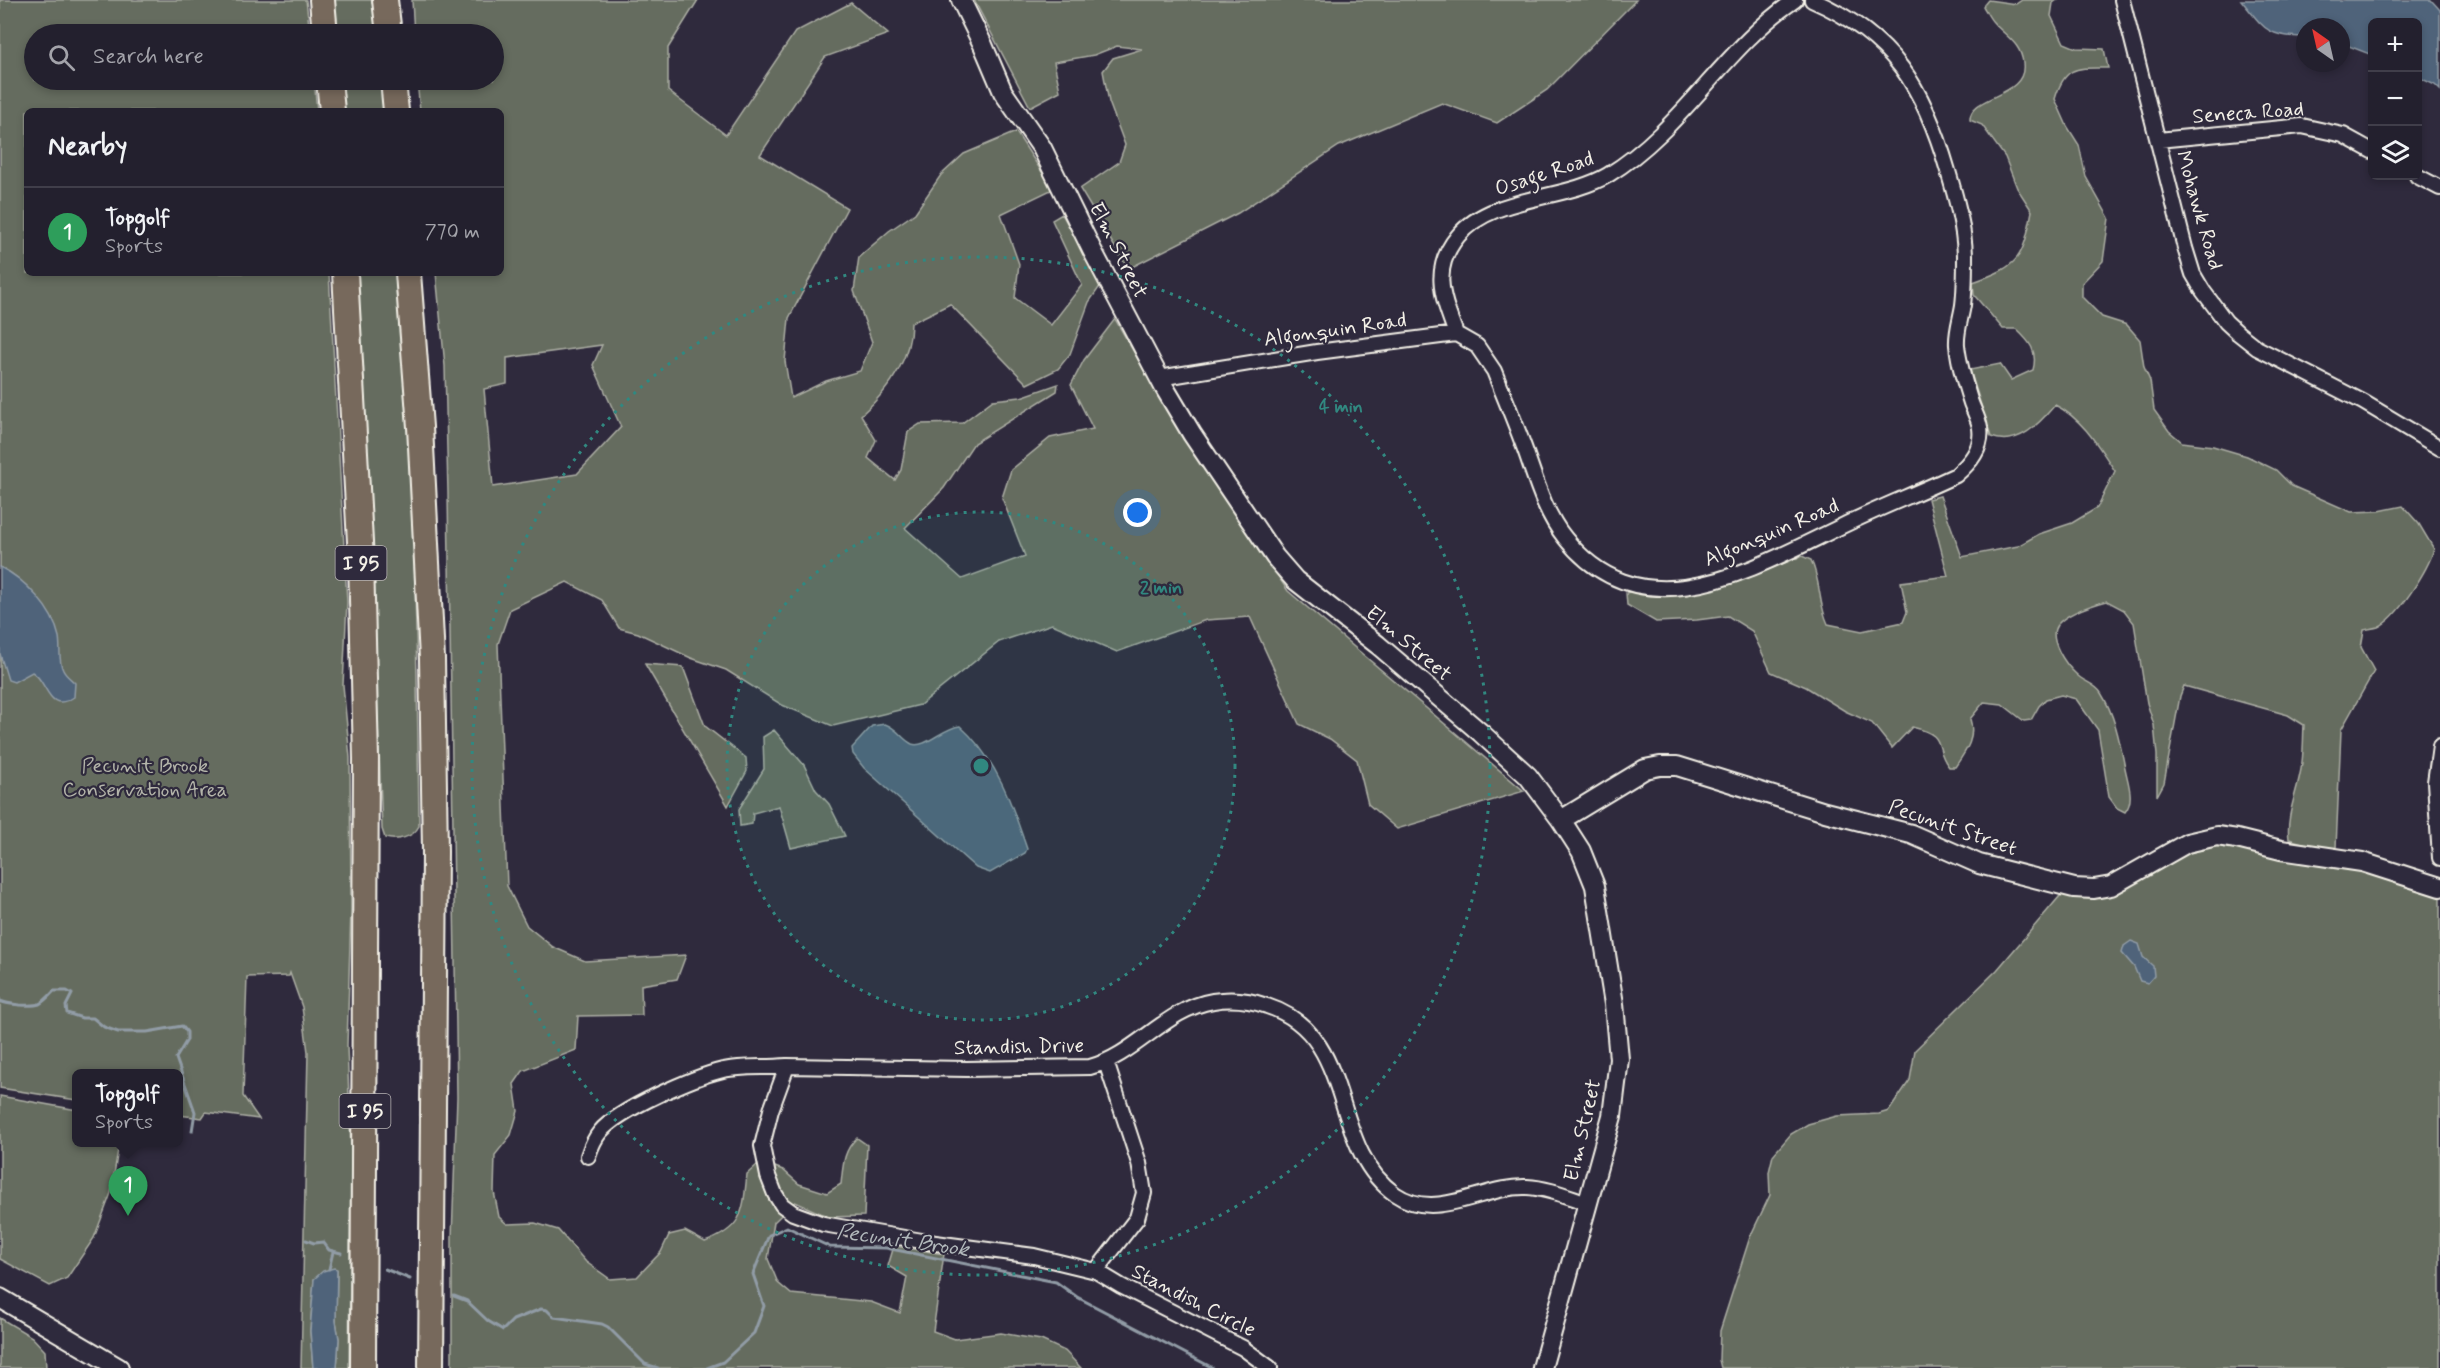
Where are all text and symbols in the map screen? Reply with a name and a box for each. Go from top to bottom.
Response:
north arrow [2296,18,2350,72]
map controls [2368,18,2422,180]
button: + [2368,18,2422,72]
search box [24,24,504,90]
icon: search [45,41,78,74]
text: Search here [93,43,204,71]
button: − [2368,72,2422,126]
street label: Seneca Road [2191,95,2305,131]
button: layers [2368,126,2422,180]
text: Nearby [48,130,127,164]
street label: Osage Road [1491,145,1598,205]
street label: Mohawk Road [2169,147,2229,273]
street label: Elm Street [1082,198,1154,303]
text: Topgolf [105,205,170,233]
text: 1 [63,219,72,246]
text: 770 m [424,219,480,246]
text: Sports [105,233,163,260]
street label: Algonquin Road [1262,306,1409,356]
text: 4 min [1319,395,1363,419]
street label: Algonquin Road [1700,492,1844,576]
your location [1123,498,1152,527]
road number: I 95 [336,546,386,580]
text: 2 min [1140,576,1182,600]
street label: Elm Street [1359,599,1457,688]
park label: Pecunit Brook Conservation Area [63,752,227,804]
centre of rings [971,756,991,776]
street label: Pecunit Street [1885,793,2021,863]
street label: Standish Drive [954,1032,1084,1062]
popup [72,1069,183,1147]
street label: Elm Street [1558,1076,1608,1184]
text: Topgolf [95,1081,160,1109]
road number: I 95 [340,1094,391,1128]
text: Sports [95,1109,153,1136]
pin: 1 [108,1166,148,1216]
water label: Pecunit Brook [835,1218,972,1264]
street label: Standish Circle [1127,1258,1261,1344]

